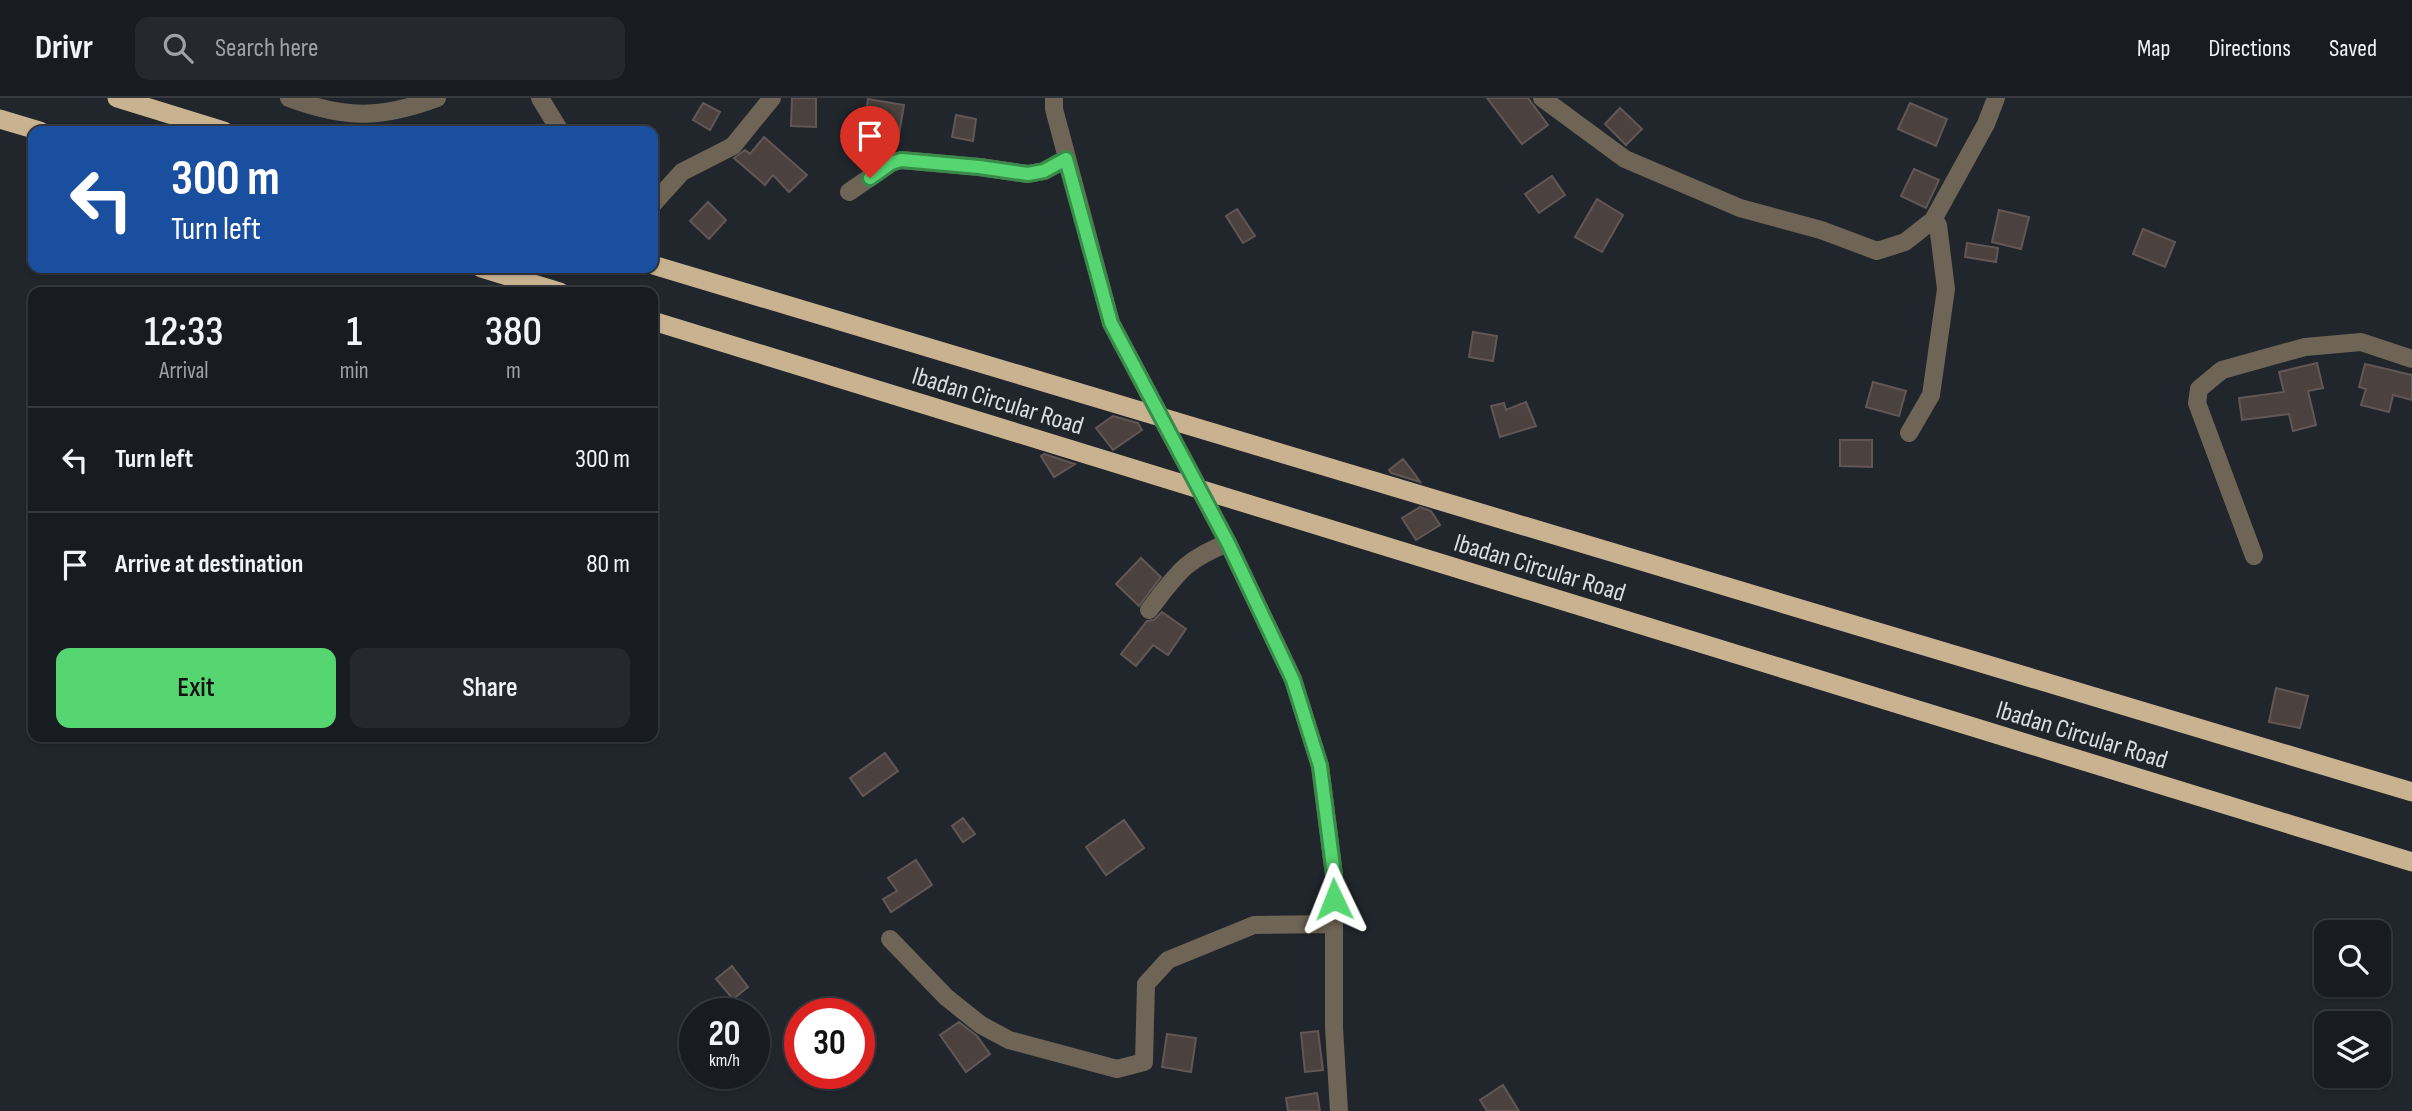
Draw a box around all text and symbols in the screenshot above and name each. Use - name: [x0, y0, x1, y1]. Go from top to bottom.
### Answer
- search box: [135, 17, 625, 80]
- text: Drivr: [35, 28, 93, 68]
- icon: search: [159, 29, 197, 67]
- text: Search here: [215, 33, 318, 64]
- text: Map: [2137, 34, 2170, 63]
- text: Directions: [2208, 34, 2291, 63]
- text: Saved: [2329, 34, 2377, 63]
- pin: [840, 106, 900, 178]
- icon: arrive: [851, 117, 889, 155]
- text: 300 m: [171, 150, 280, 209]
- icon: left: [56, 154, 147, 245]
- text: Turn left: [171, 210, 261, 249]
- text: 12:33: [144, 307, 224, 358]
- text: 1: [346, 307, 362, 358]
- text: 380: [485, 307, 542, 358]
- text: Arrival: [159, 357, 209, 385]
- text: min: [340, 357, 369, 385]
- text: m: [506, 357, 521, 385]
- street label: Ibadan Circular Road: [908, 361, 1087, 442]
- icon: left: [56, 441, 94, 479]
- text: Turn left: [115, 444, 193, 475]
- text: 300 m: [575, 444, 630, 475]
- street label: Ibadan Circular Road: [1450, 528, 1629, 609]
- icon: arrive: [56, 546, 94, 584]
- text: Arrive at destination: [115, 549, 303, 580]
- text: 80 m: [586, 549, 630, 580]
- button: Exit: [56, 648, 336, 728]
- button: Share: [350, 648, 630, 728]
- street label: Ibadan Circular Road: [1992, 695, 2171, 776]
- position arrow: [1297, 862, 1371, 936]
- map controls: [2314, 920, 2391, 1088]
- button: search: [2314, 920, 2391, 997]
- speed limit sign: 30: [784, 998, 875, 1089]
- button: layers: [2314, 1011, 2391, 1088]
- text: 20: [709, 1013, 741, 1056]
- text: km/h: [709, 1050, 740, 1071]

